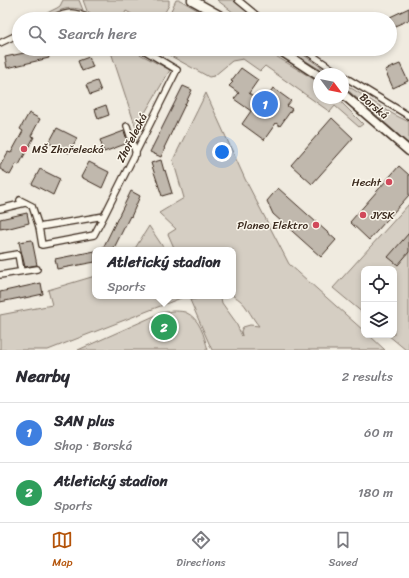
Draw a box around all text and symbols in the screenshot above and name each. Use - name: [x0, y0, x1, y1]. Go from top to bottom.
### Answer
- search box: [12, 12, 397, 56]
- text: Search here: [58, 21, 137, 47]
- icon: search: [26, 23, 48, 45]
- north arrow: [313, 68, 349, 104]
- street label: Borská: [355, 88, 393, 124]
- pin: 1: [252, 89, 278, 119]
- street label: Zhořelecká: [111, 110, 153, 166]
- place label: MŠ Zhořelecká: [32, 140, 104, 159]
- your location: [212, 142, 232, 162]
- marker: MŠ Zhořelecká: [19, 144, 29, 154]
- place label: Hecht: [352, 173, 382, 192]
- marker: Hecht: [384, 177, 394, 187]
- place label: JYSK: [370, 206, 395, 225]
- marker: JYSK: [358, 210, 368, 220]
- place label: Planeo Elektro: [237, 216, 308, 235]
- marker: Planeo Elektro: [311, 220, 321, 230]
- popup: [92, 247, 236, 299]
- text: Atletický stadion: [107, 249, 221, 275]
- map controls: [361, 266, 397, 338]
- button: locate: [361, 266, 397, 302]
- text: Sports: [107, 275, 145, 298]
- button: layers: [361, 302, 397, 338]
- pin: 2: [151, 312, 177, 342]
- text: Nearby: [16, 361, 70, 391]
- text: 2 results: [342, 365, 393, 388]
- text: SAN plus: [54, 408, 114, 434]
- text: 1: [26, 421, 32, 444]
- text: 60 m: [364, 421, 393, 444]
- text: Shop · Borská: [54, 434, 132, 457]
- text: Atletický stadion: [54, 468, 168, 494]
- text: 2: [25, 481, 33, 504]
- text: 180 m: [358, 481, 393, 504]
- text: Sports: [54, 494, 92, 517]
- tab: Map: [51, 529, 73, 572]
- tab: Directions: [176, 529, 226, 572]
- tab: Saved: [329, 529, 358, 572]

